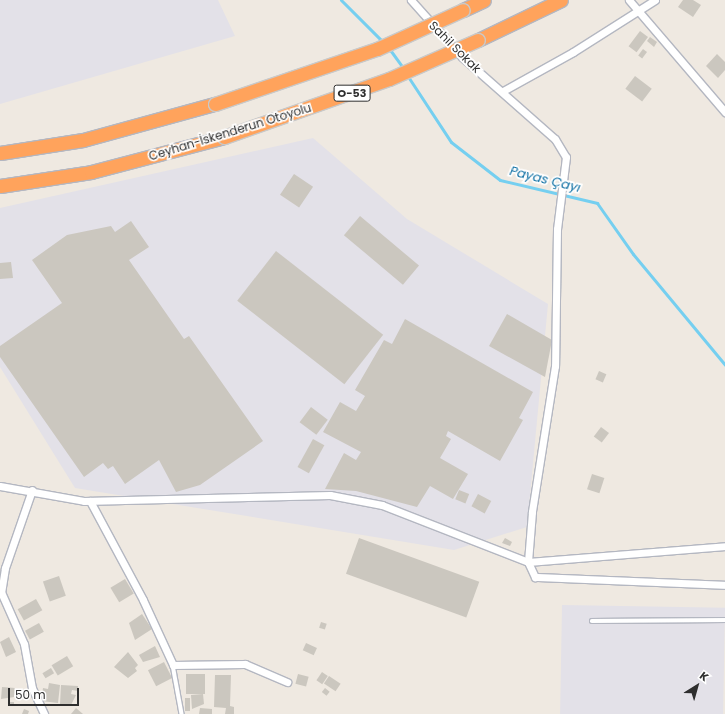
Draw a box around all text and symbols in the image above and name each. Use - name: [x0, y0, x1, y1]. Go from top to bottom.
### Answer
- street label: Sahil Sokak: [426, 18, 484, 76]
- road number: O-53: [333, 84, 371, 102]
- street label: Ceyhan-İskenderun Otoyolu: [147, 100, 313, 164]
- water label: Payas Çayı: [508, 164, 582, 196]
- north arrow: [677, 666, 717, 706]
- text: K: [696, 668, 712, 685]
- scale bar: [10, 680, 81, 706]
- text: 50 m: [15, 686, 46, 703]

